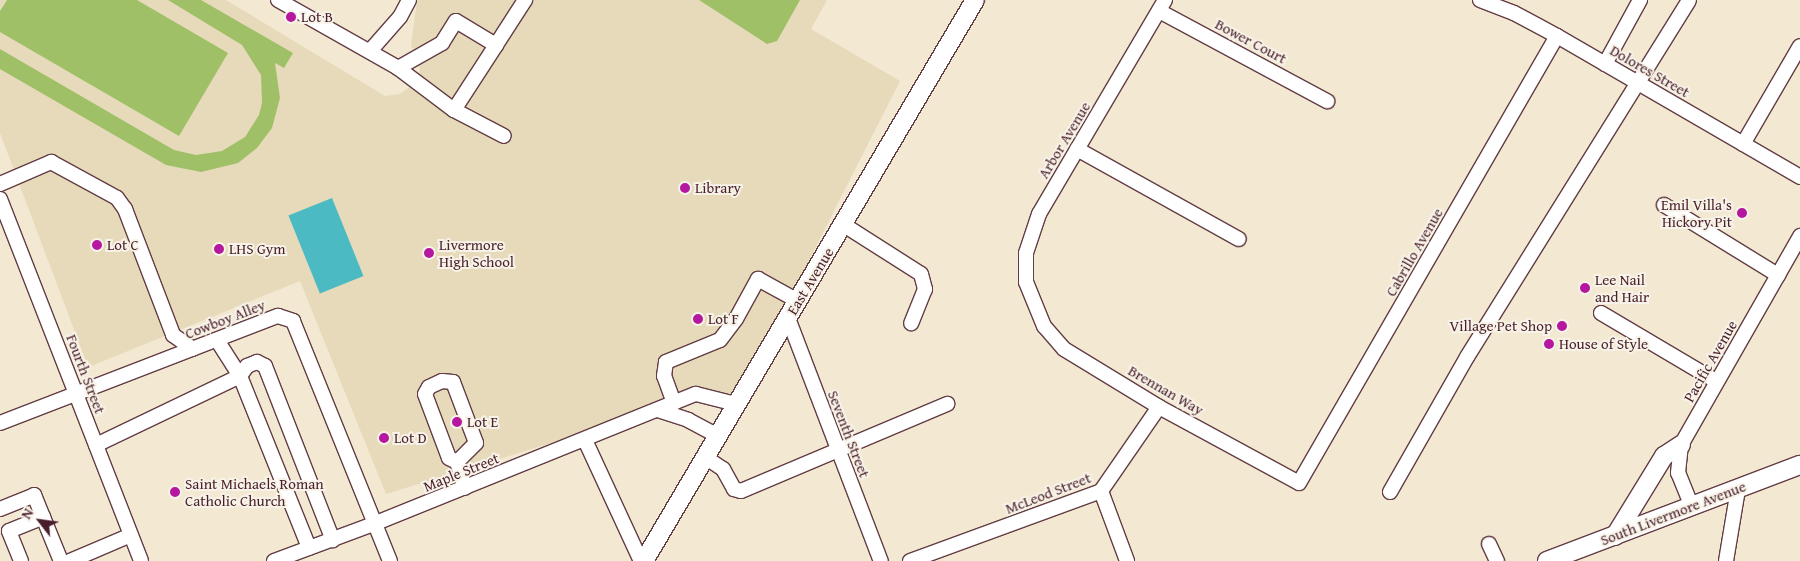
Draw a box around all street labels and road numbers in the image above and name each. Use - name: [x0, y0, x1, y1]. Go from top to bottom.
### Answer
- street label: Bower Court: [1212, 15, 1290, 67]
- street label: Dolores Street: [1607, 41, 1693, 101]
- street label: Arbor Avenue: [1034, 98, 1094, 182]
- street label: Cabrillo Avenue: [1381, 205, 1447, 299]
- street label: East Avenue: [783, 244, 837, 318]
- street label: Cowboy Alley: [182, 295, 268, 343]
- street label: Pacific Avenue: [1679, 317, 1741, 405]
- street label: Fourth Street: [63, 332, 109, 416]
- street label: Brennan Way: [1125, 361, 1207, 419]
- street label: Seventh Street: [824, 388, 874, 480]
- street label: Maple Street: [421, 449, 501, 495]
- street label: McLeod Street: [1003, 468, 1093, 518]
- street label: South Livermore Avenue: [1598, 477, 1748, 549]

